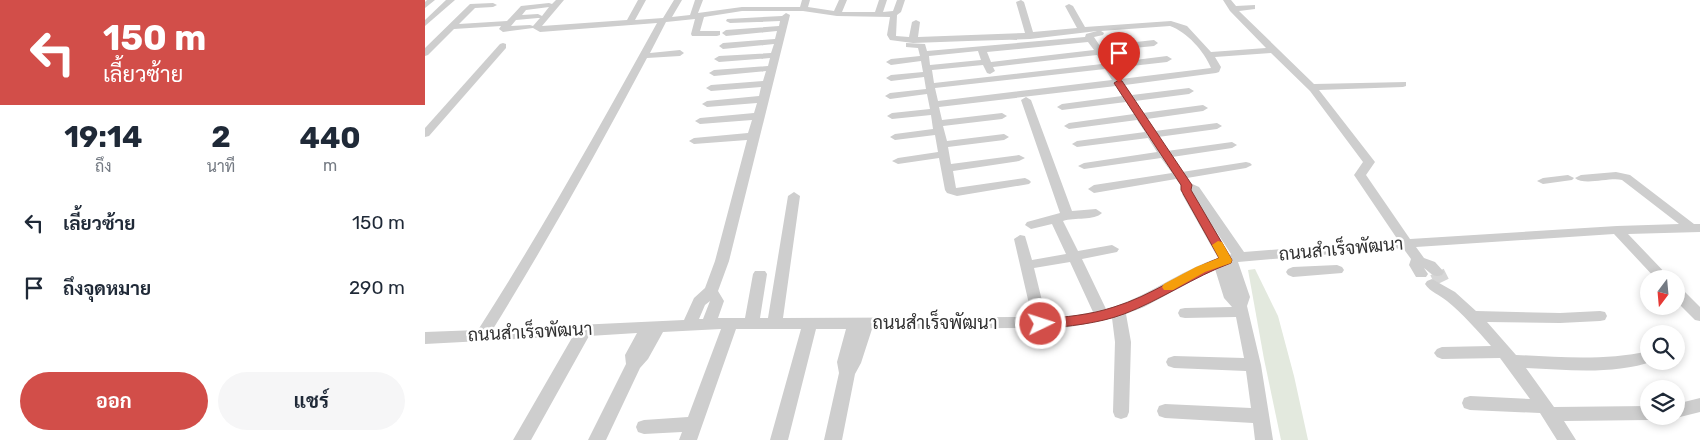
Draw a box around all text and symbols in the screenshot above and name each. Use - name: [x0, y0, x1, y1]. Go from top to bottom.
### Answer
- text: 150 m: [103, 17, 206, 59]
- icon: left: [20, 20, 85, 85]
- pin: [1098, 32, 1140, 83]
- icon: arrive: [1105, 39, 1133, 67]
- text: เลี้ยวซ้าย: [103, 61, 183, 88]
- text: 19:14: [64, 119, 143, 155]
- text: 2: [211, 119, 231, 155]
- text: 440: [299, 120, 361, 156]
- text: m: [323, 156, 337, 175]
- text: ถึง: [95, 157, 112, 176]
- text: นาที: [207, 157, 235, 176]
- icon: left: [20, 209, 48, 237]
- text: 150 m: [352, 211, 405, 234]
- text: เลี้ยวซ้าย: [63, 212, 135, 235]
- street label: ถนนสำเร็จพัฒนา: [1278, 230, 1404, 265]
- north arrow: [1640, 270, 1685, 315]
- map controls: [1640, 270, 1685, 425]
- icon: arrive: [20, 274, 48, 302]
- text: 290 m: [349, 276, 405, 299]
- text: ถึงจุดหมาย: [63, 277, 151, 300]
- position arrow: [1014, 297, 1066, 349]
- street label: ถนนสำเร็จพัฒนา: [873, 309, 997, 334]
- street label: ถนนสำเร็จพัฒนา: [467, 315, 593, 346]
- button: search: [1640, 325, 1685, 370]
- button: ออก: [20, 372, 208, 430]
- button: แชร์: [218, 372, 405, 430]
- button: layers: [1640, 380, 1685, 425]

